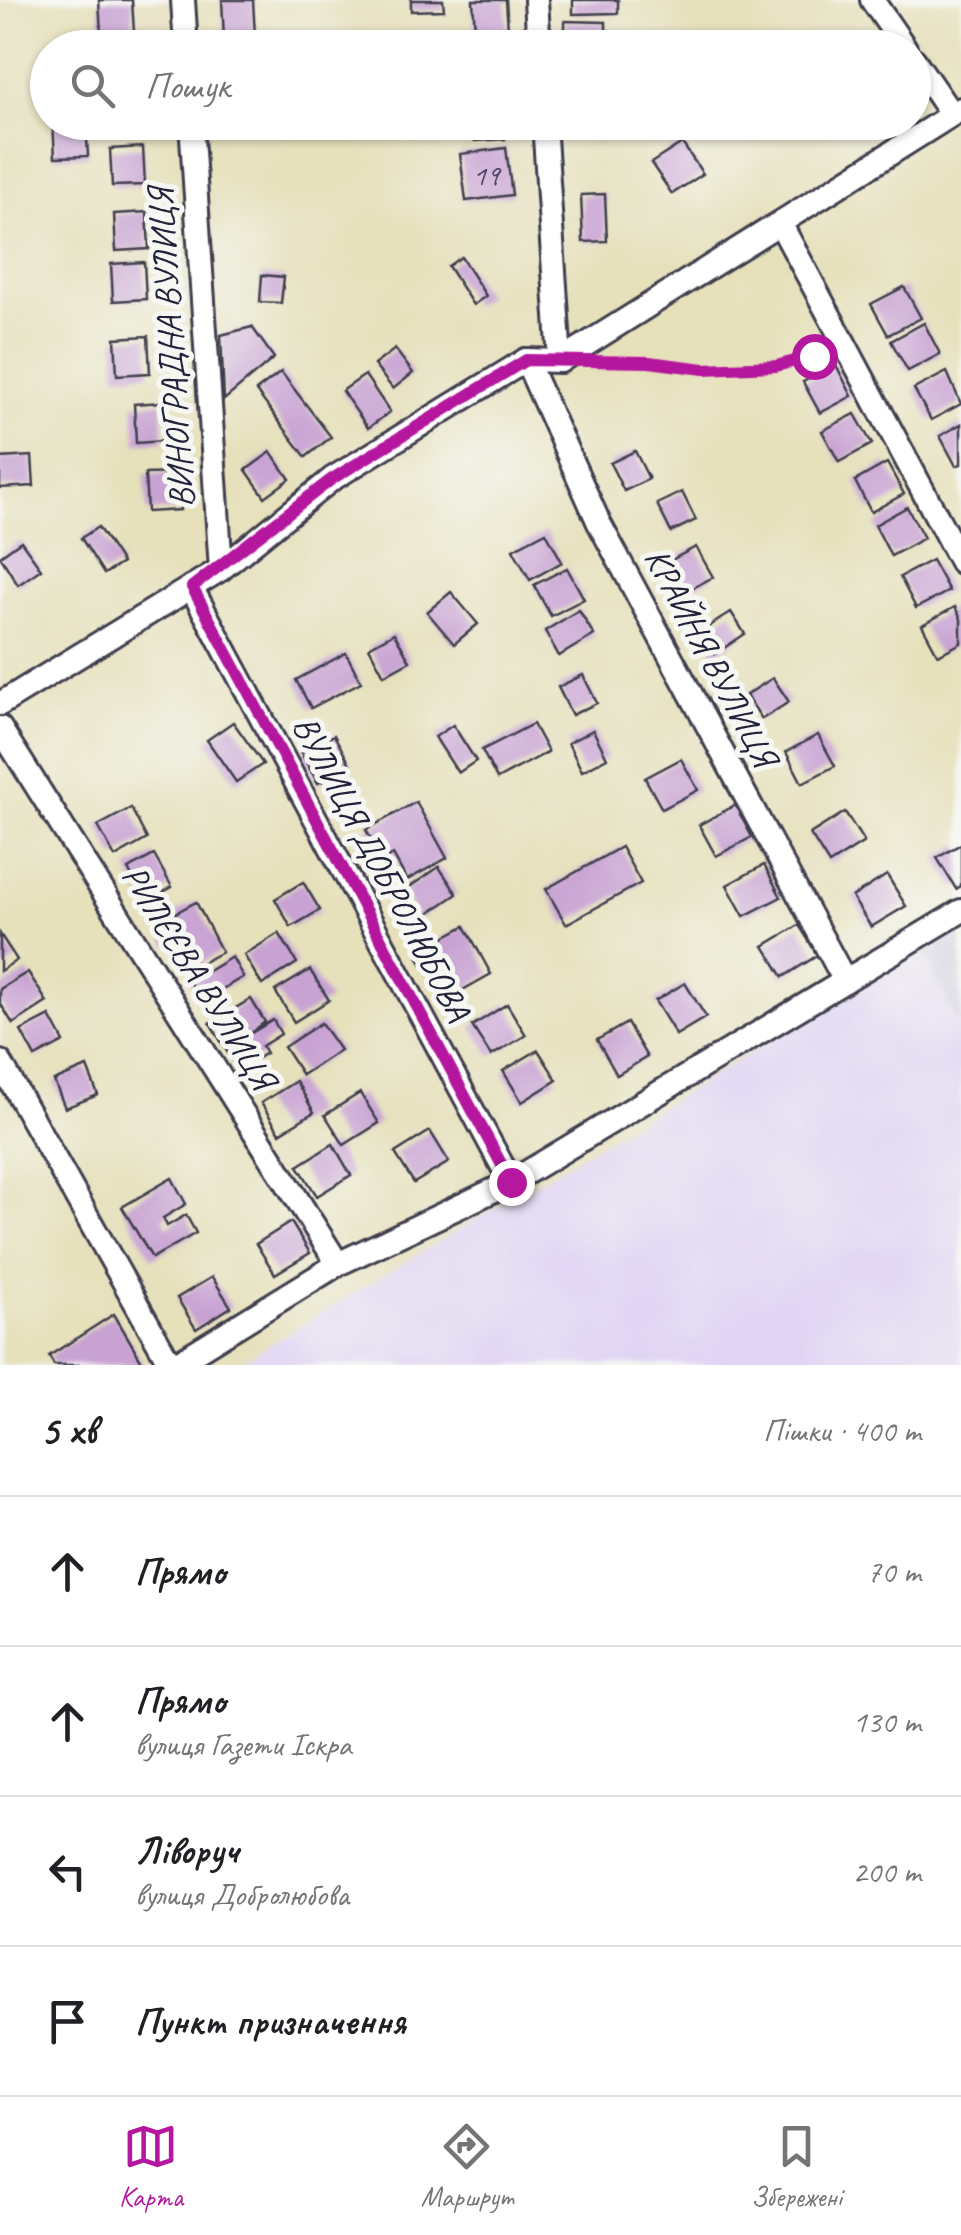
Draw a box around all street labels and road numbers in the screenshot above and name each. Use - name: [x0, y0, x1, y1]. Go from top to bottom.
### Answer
- street label: ВИНОГРАДНА ВУЛИЦЯ: [137, 182, 205, 509]
- street label: КРАЙНЯ ВУЛИЦЯ: [635, 540, 790, 778]
- street label: ВУЛИЦЯ ДОБРОЛЮБОВА: [283, 708, 482, 1029]
- street label: РИЛЄЄВА ВУЛИЦЯ: [112, 857, 288, 1102]

